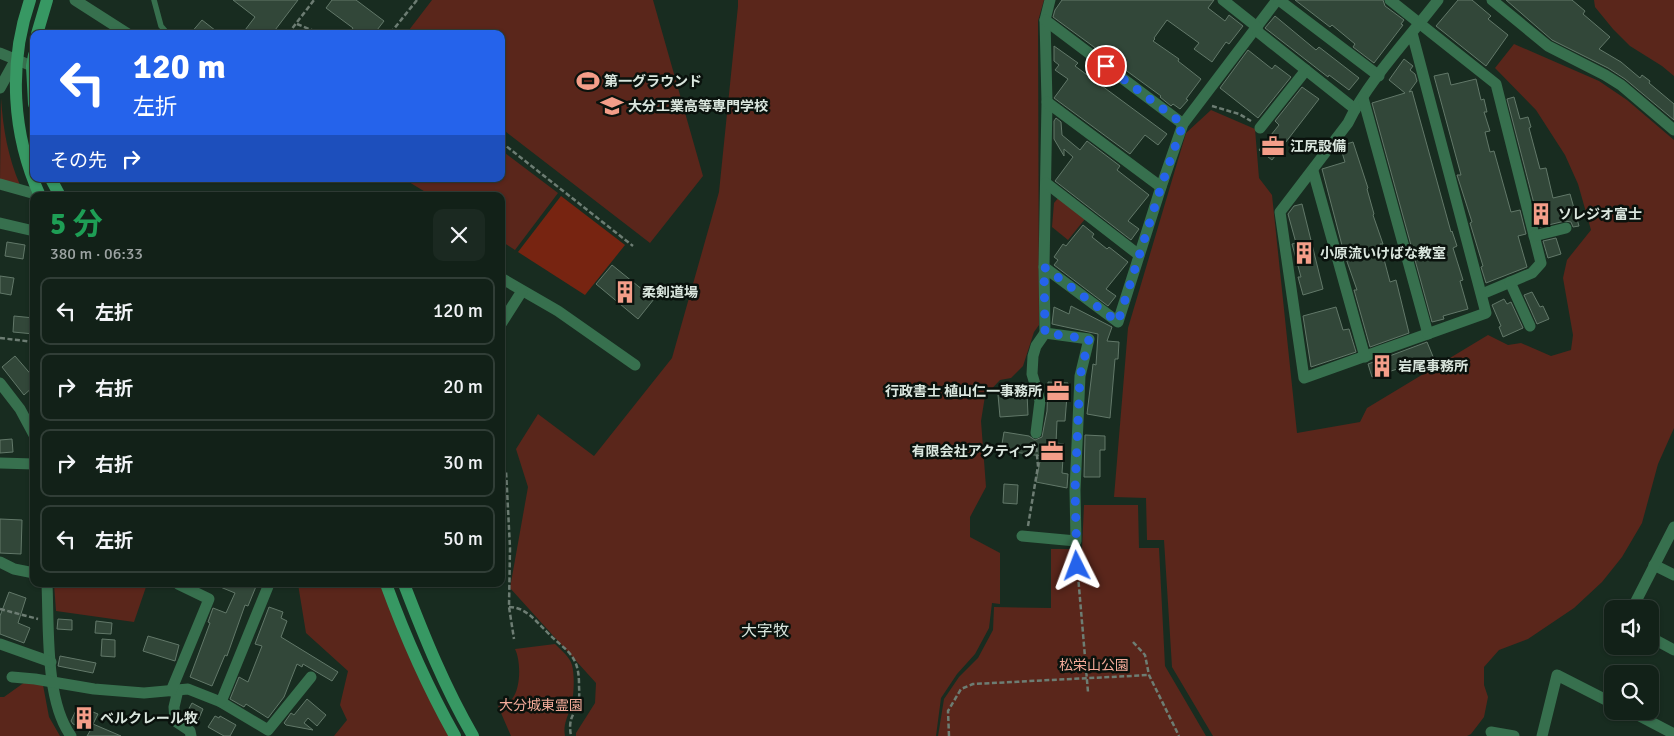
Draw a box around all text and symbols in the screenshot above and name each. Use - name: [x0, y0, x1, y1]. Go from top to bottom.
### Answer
- text: 120 m: [133, 45, 226, 88]
- pin: [1085, 45, 1127, 87]
- icon: left: [50, 50, 115, 115]
- icon: arrive: [1092, 52, 1120, 80]
- sports icon: 第一グラウンド: [575, 68, 601, 94]
- place label: 第一グラウンド: [604, 73, 702, 90]
- text: 左折: [133, 93, 177, 120]
- school or university icon: 大分工業高等専門学校: [599, 93, 625, 119]
- place label: 大分工業高等専門学校: [628, 98, 768, 115]
- office icon: 江尻設備: [1260, 133, 1286, 159]
- place label: 江尻設備: [1290, 138, 1346, 155]
- icon: right: [117, 145, 145, 173]
- text: その先: [50, 149, 107, 173]
- building icon: ソレジオ富士: [1528, 201, 1554, 227]
- text: 5 分: [50, 206, 103, 243]
- place label: ソレジオ富士: [1558, 206, 1642, 223]
- button: close: [433, 209, 485, 261]
- building icon: 小原流いけばな教室: [1291, 240, 1317, 266]
- text: 380 m · 06:33: [50, 244, 143, 264]
- place label: 小原流いけばな教室: [1320, 245, 1446, 262]
- building icon: 柔剣道場: [612, 279, 638, 305]
- place label: 柔剣道場: [642, 284, 698, 301]
- icon: left: [52, 297, 80, 325]
- text: 120 m: [433, 299, 483, 323]
- text: 左折: [95, 301, 133, 325]
- building icon: 岩尾事務所: [1369, 353, 1395, 379]
- place label: 岩尾事務所: [1398, 358, 1468, 375]
- icon: right: [52, 373, 80, 401]
- text: 20 m: [443, 375, 483, 399]
- text: 右折: [95, 377, 133, 401]
- office icon: 行政書士 植山仁一事務所: [1045, 378, 1071, 404]
- place label: 行政書士 植山仁一事務所: [885, 383, 1042, 400]
- office icon: 有限会社アクティブ: [1039, 438, 1065, 464]
- place label: 有限会社アクティブ: [912, 443, 1036, 460]
- icon: right: [52, 449, 80, 477]
- text: 30 m: [443, 451, 483, 475]
- text: 右折: [95, 453, 133, 477]
- icon: left: [52, 525, 80, 553]
- text: 50 m: [443, 527, 483, 551]
- text: 左折: [95, 529, 133, 553]
- position arrow: [1050, 539, 1102, 591]
- map controls: [1604, 600, 1659, 720]
- button: sound: [1604, 600, 1659, 655]
- district label: 大字牧: [741, 621, 789, 641]
- park label: 松栄山公園: [1059, 657, 1129, 674]
- button: search: [1604, 665, 1659, 720]
- park label: 大分城東霊園: [499, 697, 583, 714]
- building icon: ベルクレール牧: [71, 705, 97, 731]
- place label: ベルクレール牧: [100, 710, 198, 727]

